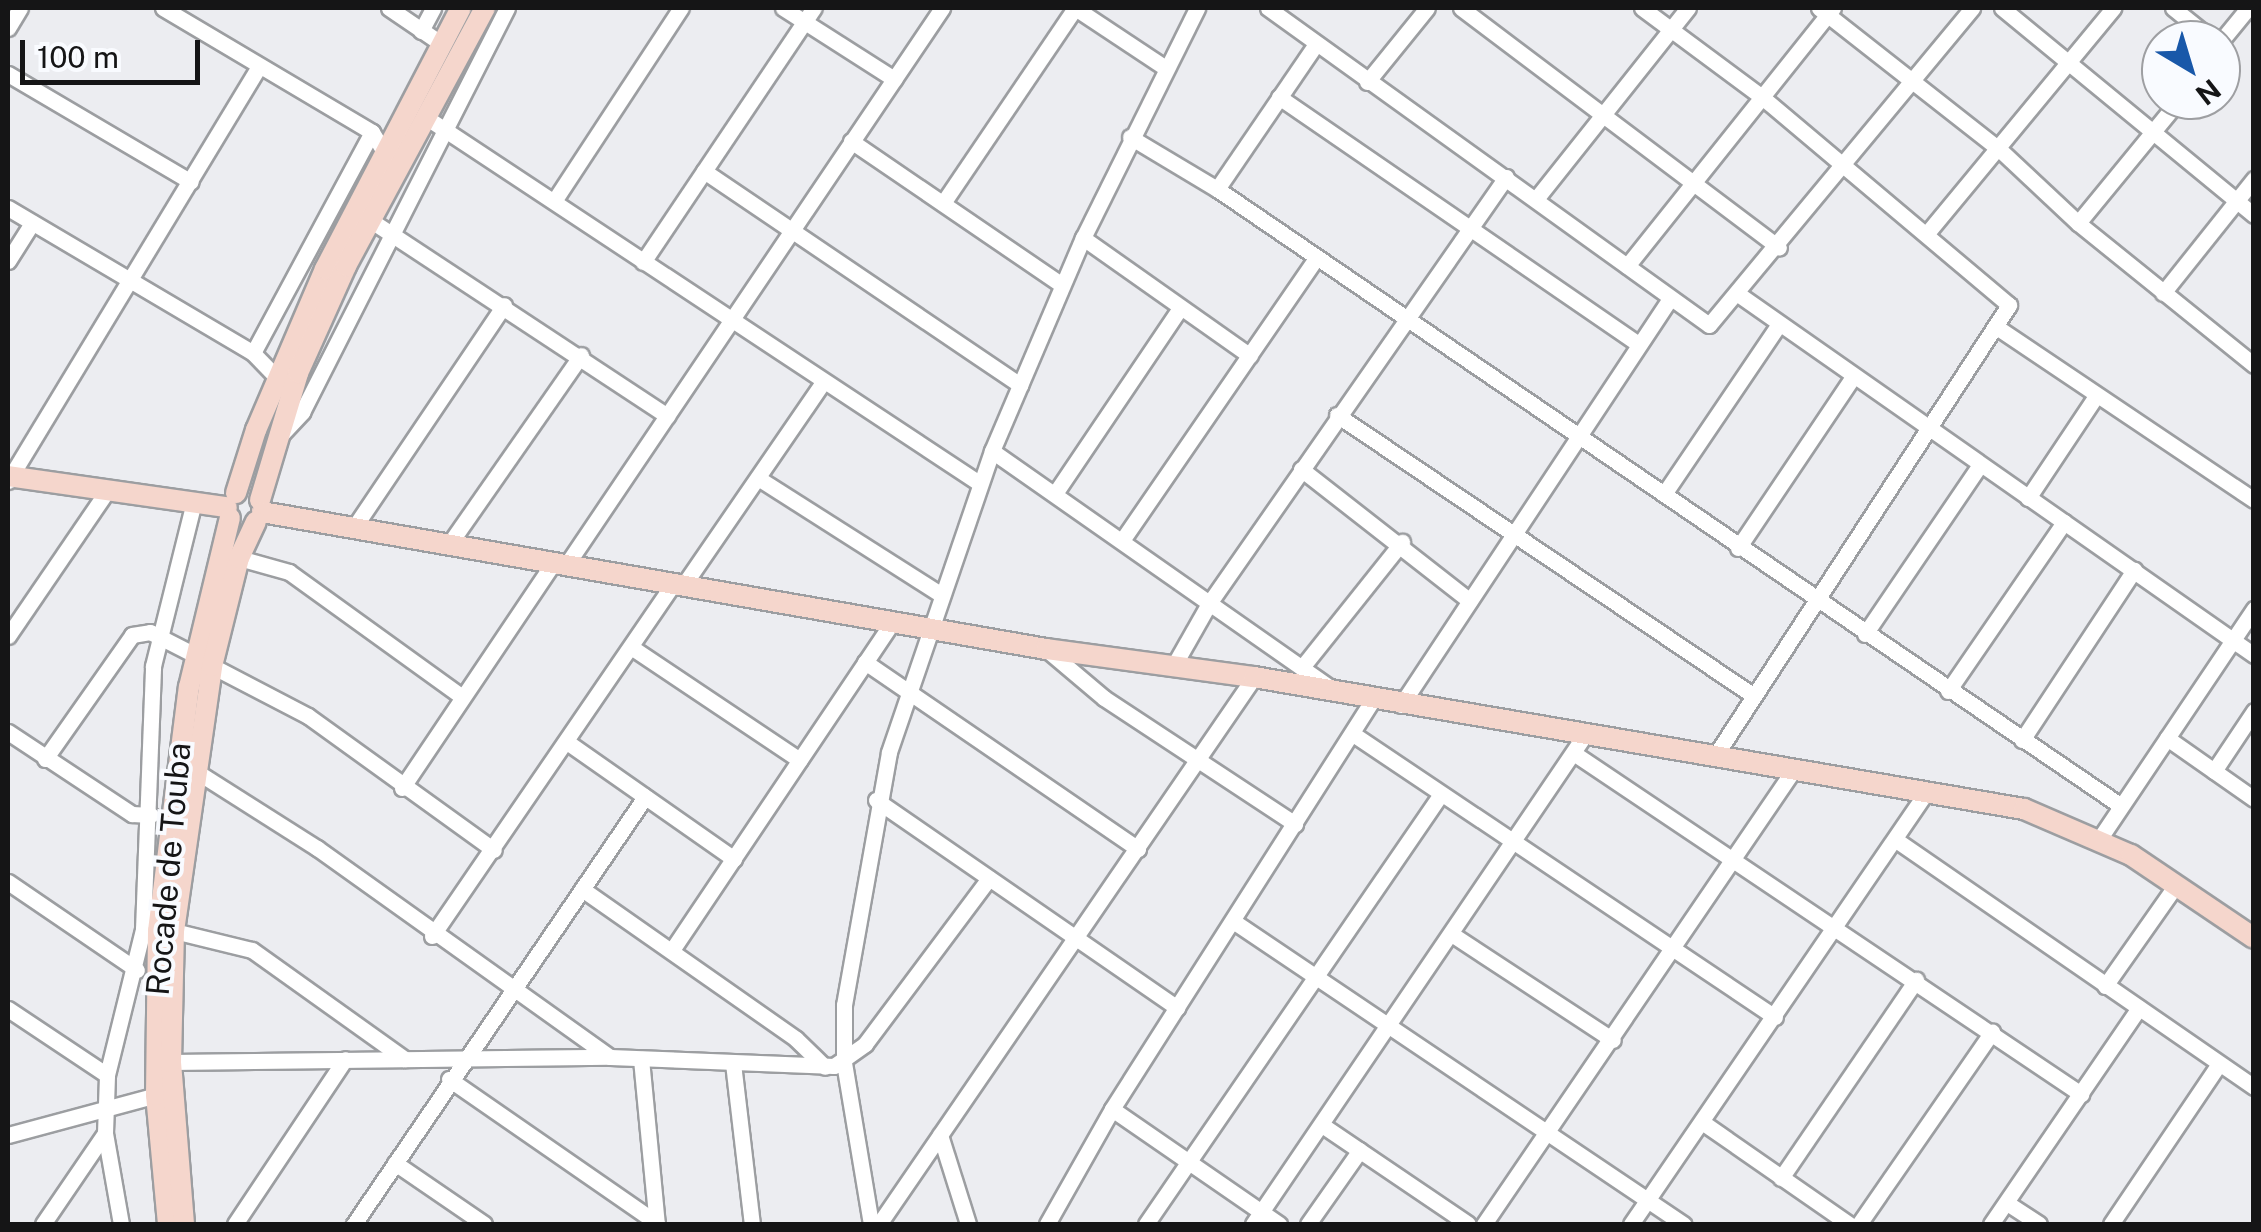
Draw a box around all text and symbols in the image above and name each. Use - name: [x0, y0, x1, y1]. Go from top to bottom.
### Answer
- scale bar: [25, 20, 205, 82]
- north arrow: [2141, 20, 2241, 120]
- text: 100 m: [37, 39, 119, 75]
- text: N: [2190, 73, 2227, 112]
- street label: Rocade de Touba: [139, 741, 199, 997]

